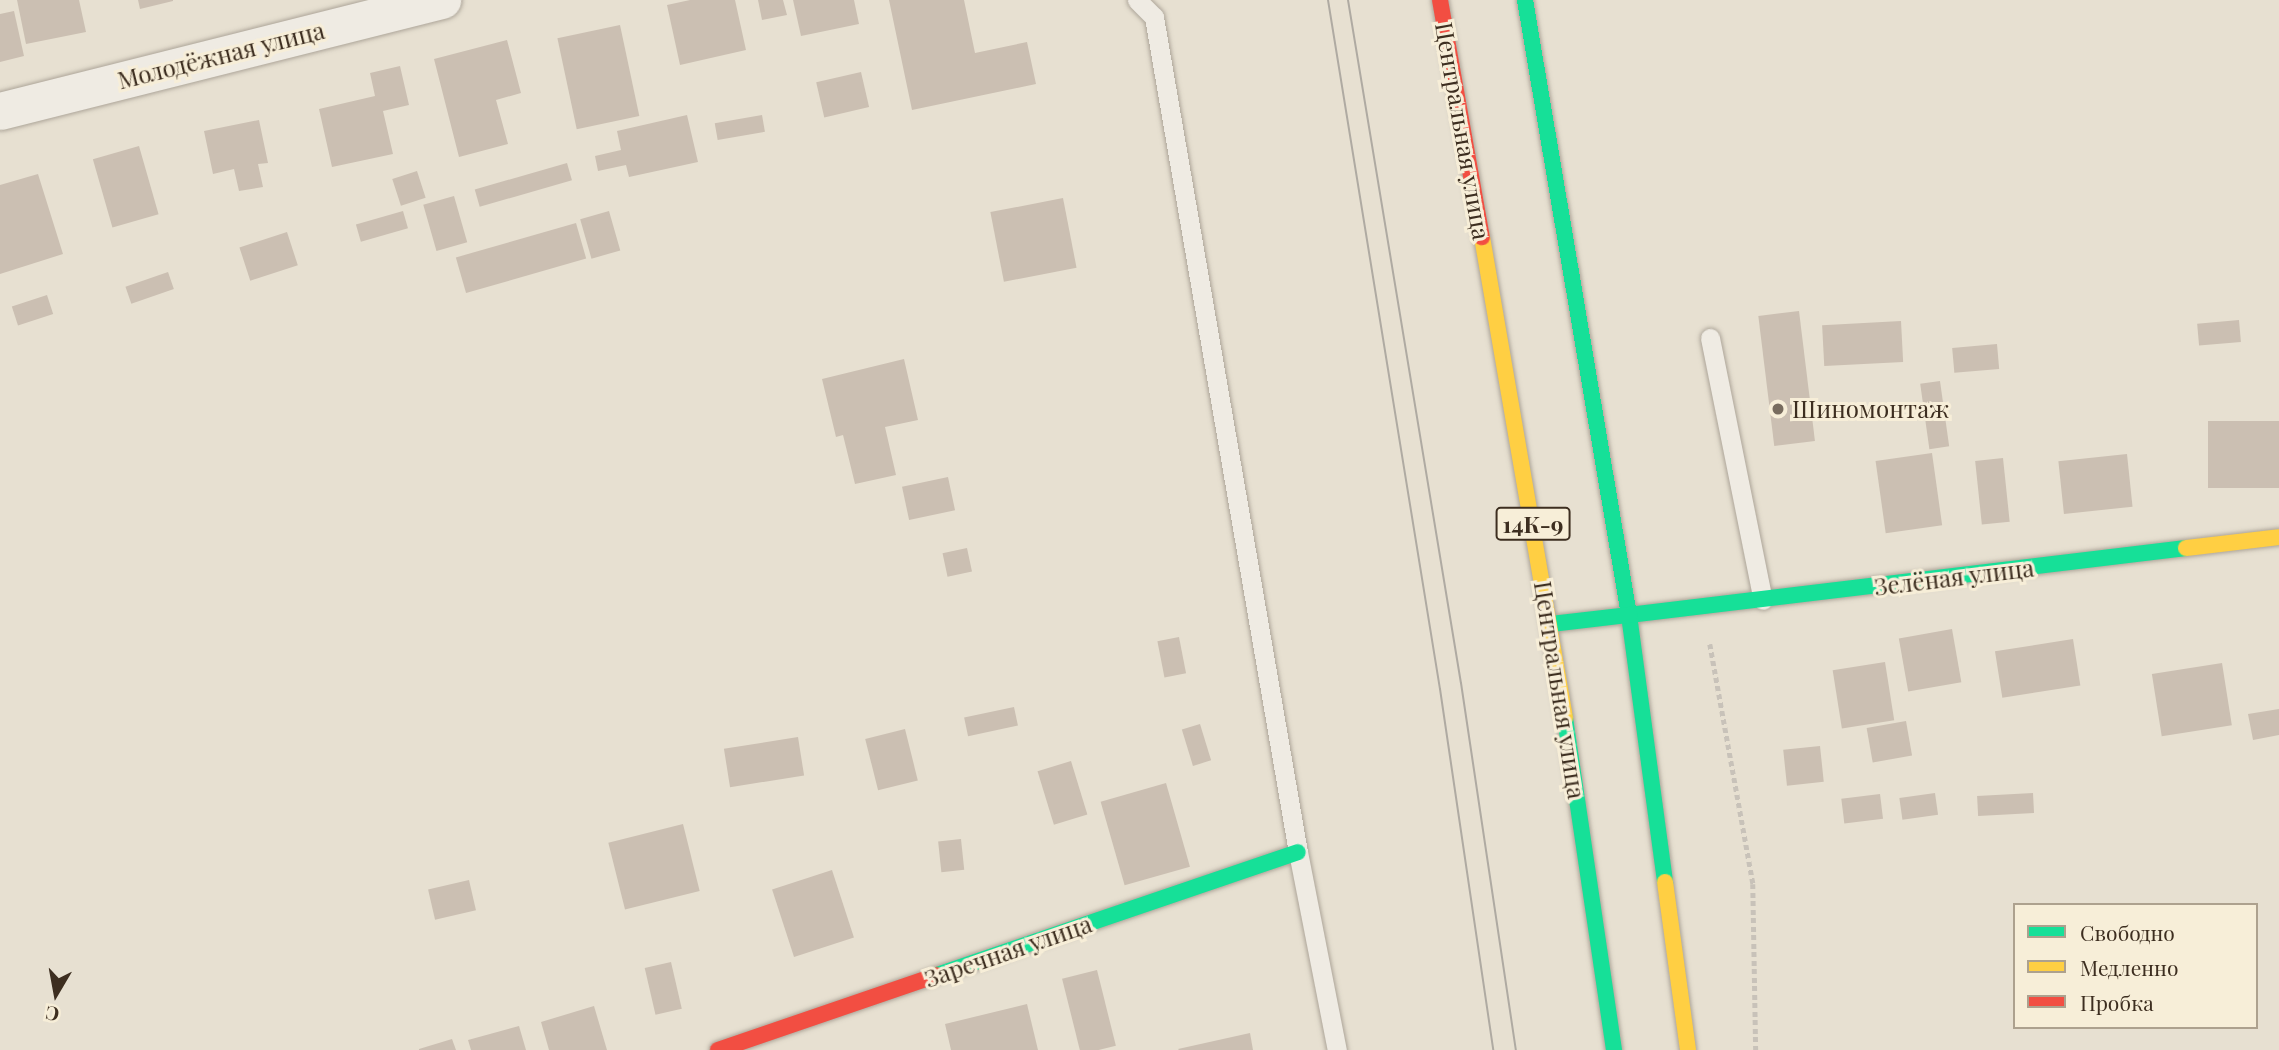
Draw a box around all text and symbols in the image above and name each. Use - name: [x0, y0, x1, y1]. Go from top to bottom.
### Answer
- street label: Молодёжная улица: [115, 15, 327, 95]
- street label: Центральная улица: [1430, 20, 1496, 242]
- place label: Шиномонтаж: [1792, 395, 1949, 423]
- marker: Шиномонтаж: [1770, 401, 1786, 417]
- road number: 14К-9: [1494, 504, 1572, 544]
- street label: Зелёная улица: [1873, 553, 2035, 601]
- street label: Центральная улица: [1529, 579, 1591, 801]
- legend: [2013, 903, 2258, 1029]
- street label: Заречная улица: [921, 909, 1095, 993]
- text: Свободно: [2080, 918, 2175, 946]
- text: Медленно: [2080, 953, 2178, 981]
- north arrow: [21, 959, 91, 1029]
- text: Пробка: [2080, 988, 2154, 1016]
- text: С: [43, 1001, 61, 1029]

